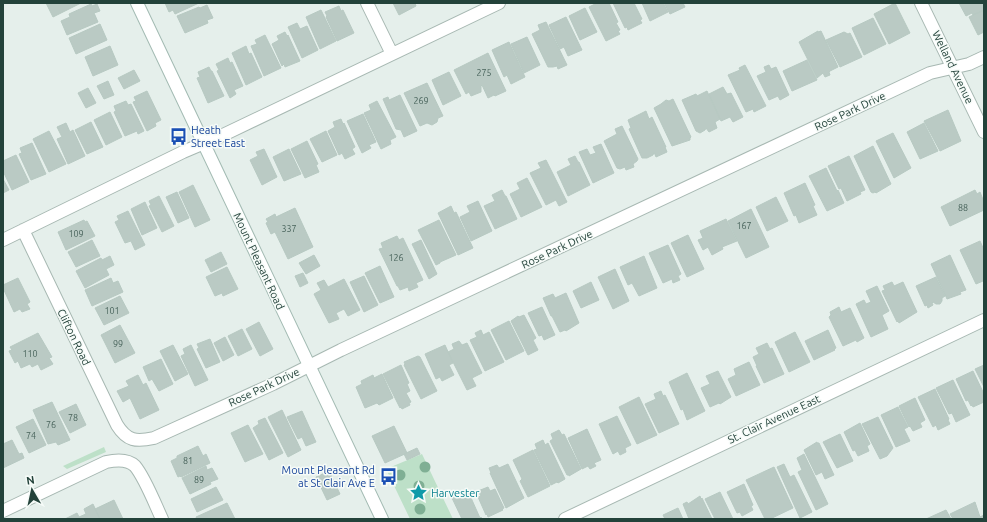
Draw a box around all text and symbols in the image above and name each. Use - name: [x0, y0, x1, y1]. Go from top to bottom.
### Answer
- street label: Welland Avenue: [930, 28, 976, 106]
- house number: 275: [476, 68, 492, 78]
- street label: Rose Park Drive: [813, 89, 887, 133]
- house number: 269: [413, 96, 429, 106]
- place label: Heath Street East: [191, 124, 246, 149]
- bus stop icon: Heath Street East: [168, 126, 188, 146]
- house number: 88: [958, 203, 968, 213]
- street label: Mount Pleasant Road: [231, 211, 287, 311]
- house number: 167: [736, 221, 752, 231]
- house number: 337: [281, 224, 297, 234]
- street label: Rose Park Drive: [520, 227, 594, 271]
- house number: 109: [68, 229, 84, 239]
- house number: 126: [388, 253, 404, 263]
- house number: 101: [104, 306, 120, 316]
- street label: Clifton Road: [55, 307, 93, 367]
- house number: 99: [113, 339, 123, 349]
- house number: 110: [22, 349, 38, 359]
- street label: Rose Park Drive: [227, 365, 301, 409]
- street label: St. Clair Avenue East: [726, 392, 823, 446]
- house number: 78: [68, 413, 78, 423]
- house number: 76: [46, 420, 56, 430]
- house number: 74: [26, 431, 36, 441]
- house number: 81: [183, 456, 193, 466]
- place label: Mount Pleasant Rd at St Clair Ave E: [282, 464, 375, 489]
- bus stop icon: Mount Pleasant Rd at St Clair Ave E: [378, 466, 398, 486]
- north arrow: [12, 470, 52, 510]
- text: N: [25, 474, 35, 487]
- house number: 89: [194, 475, 204, 485]
- place icon: Harvester: [408, 483, 428, 503]
- place label: Harvester: [431, 487, 480, 499]

